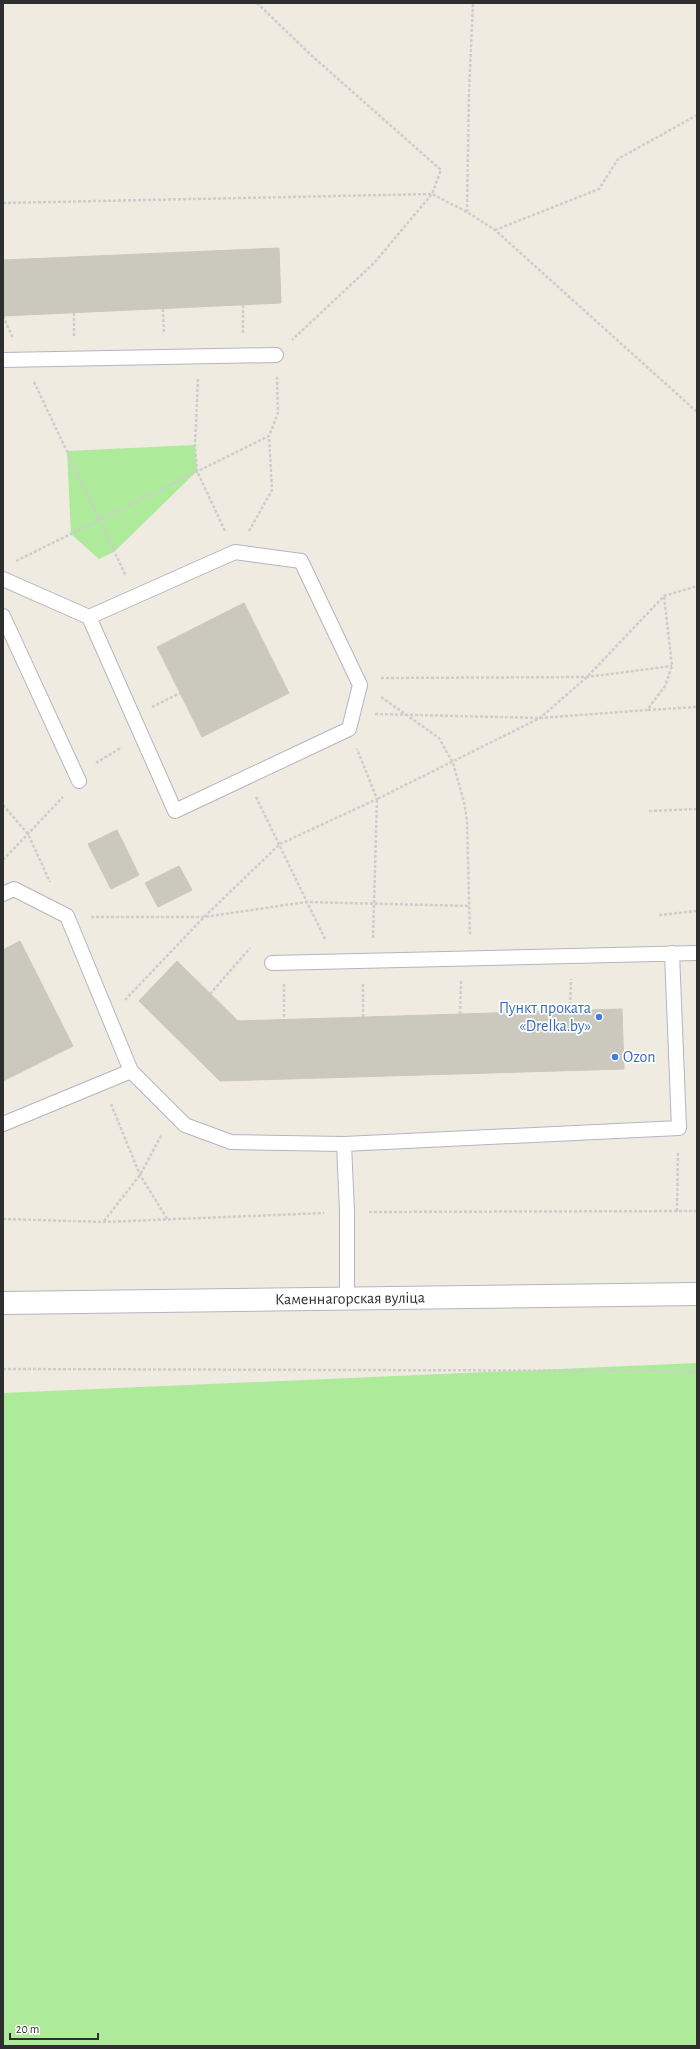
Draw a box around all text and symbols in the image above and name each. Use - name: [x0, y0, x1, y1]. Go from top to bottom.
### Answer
- place label: Пункт проката «Drelka.by»: [499, 1000, 591, 1035]
- marker: Пункт проката «Drelka.by»: [594, 1012, 604, 1022]
- place label: Ozon: [623, 1049, 655, 1065]
- marker: Ozon: [610, 1052, 620, 1062]
- street label: Каменнагорская вуліца: [275, 1290, 425, 1307]
- scale bar: [10, 2015, 98, 2041]
- text: 20 m: [16, 2023, 39, 2035]

